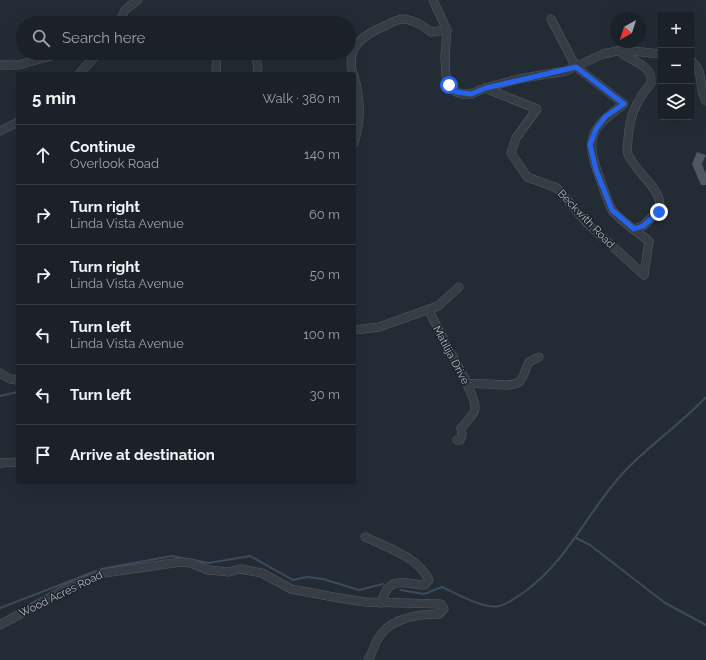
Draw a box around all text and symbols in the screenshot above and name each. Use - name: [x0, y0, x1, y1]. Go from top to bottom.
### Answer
- north arrow: [610, 12, 646, 48]
- map controls: [658, 12, 694, 120]
- button: +: [658, 12, 694, 48]
- search box: [16, 16, 356, 60]
- icon: search: [30, 27, 52, 49]
- text: Search here: [62, 29, 145, 47]
- button: −: [658, 48, 694, 84]
- route start: [440, 76, 458, 94]
- button: layers: [658, 84, 694, 120]
- text: 5 min: [32, 88, 76, 108]
- text: Walk · 380 m: [263, 91, 340, 106]
- text: Continue: [70, 138, 135, 156]
- icon: ahead: [32, 144, 54, 166]
- text: 140 m: [304, 147, 340, 162]
- text: Overlook Road: [70, 156, 159, 171]
- street label: Beckwith Road: [555, 187, 617, 251]
- text: Turn right: [70, 198, 140, 216]
- route end: [650, 203, 668, 221]
- icon: right: [32, 204, 54, 226]
- text: 60 m: [309, 207, 340, 222]
- text: Linda Vista Avenue: [70, 216, 184, 231]
- text: Turn right: [70, 258, 140, 276]
- icon: right: [32, 264, 54, 286]
- text: 50 m: [310, 267, 340, 282]
- text: Linda Vista Avenue: [70, 276, 184, 291]
- text: Turn left: [70, 318, 131, 336]
- street label: Matilija Drive: [430, 323, 472, 387]
- icon: left: [32, 324, 54, 346]
- text: 100 m: [303, 327, 340, 342]
- text: Linda Vista Avenue: [70, 336, 184, 351]
- icon: left: [32, 384, 54, 406]
- text: Turn left: [70, 386, 131, 404]
- text: 30 m: [310, 387, 340, 402]
- icon: arrive: [32, 444, 54, 466]
- text: Arrive at destination: [70, 446, 215, 464]
- street label: Wood Acres Road: [17, 568, 105, 620]

